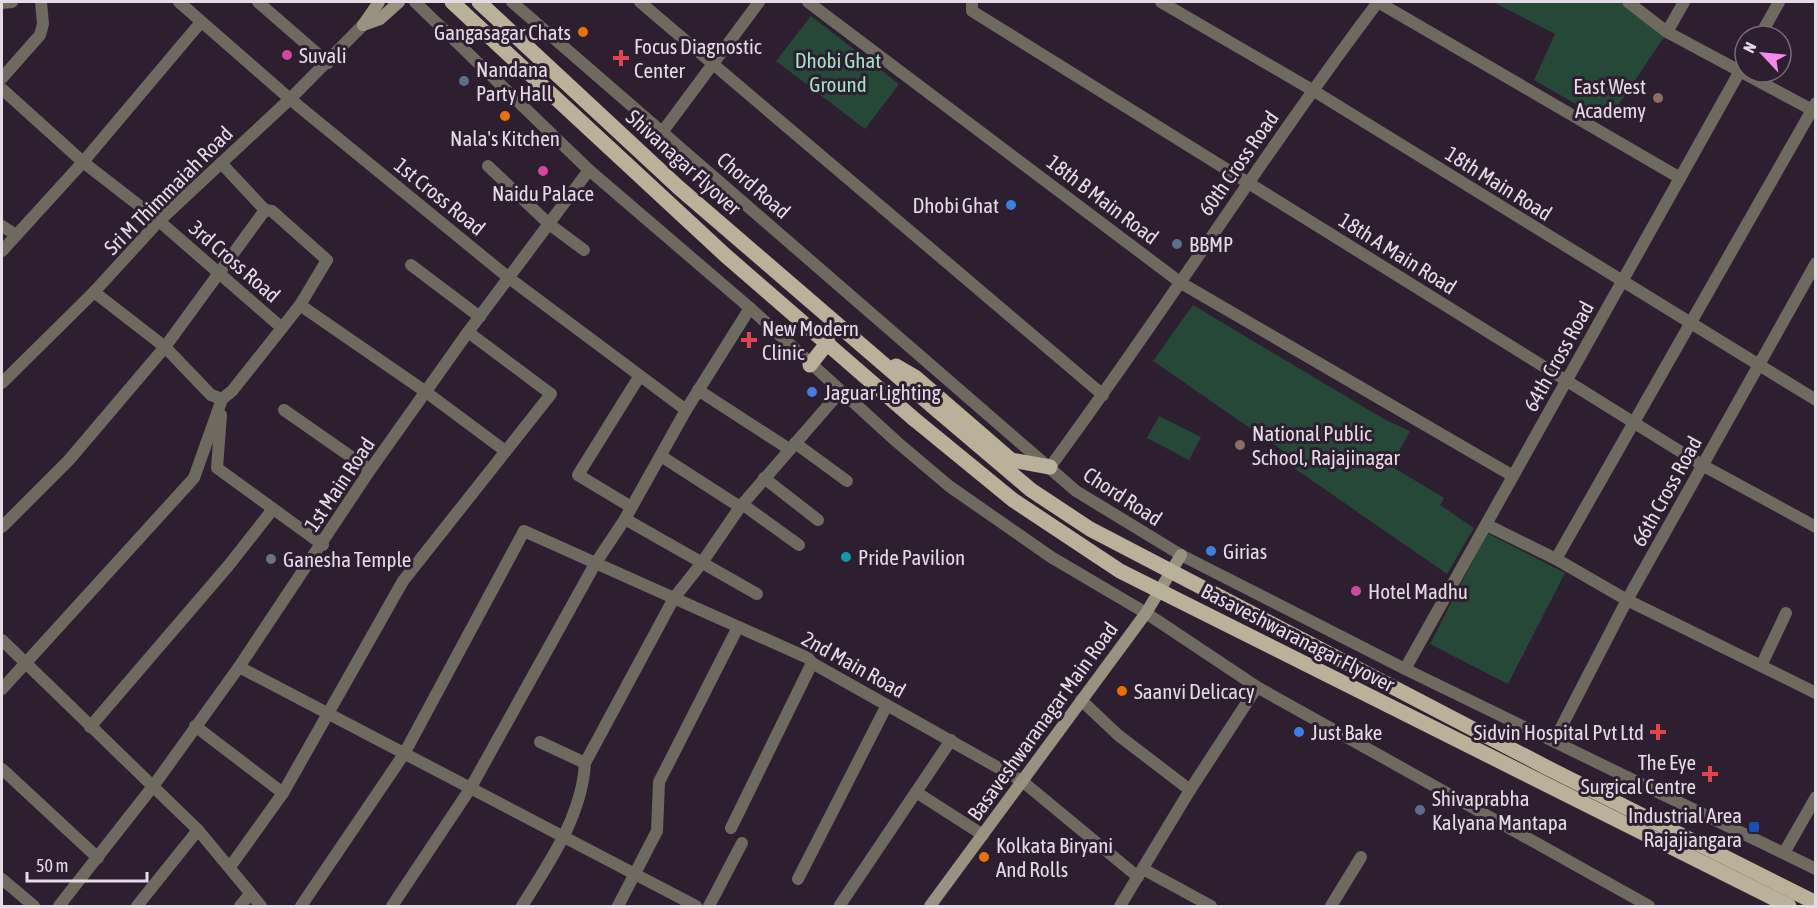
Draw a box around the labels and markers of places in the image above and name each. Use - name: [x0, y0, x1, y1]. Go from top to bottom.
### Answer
- place label: Gangasagar Chats: [434, 20, 571, 44]
- marker: Gangasagar Chats: [576, 25, 590, 39]
- place label: Focus Diagnostic Center: [634, 34, 762, 82]
- place label: Suvali: [299, 43, 347, 67]
- marker: Suvali: [280, 48, 294, 62]
- marker: Focus Diagnostic Center: [612, 49, 630, 67]
- place label: Nandana Party Hall: [476, 57, 553, 105]
- marker: Nandana Party Hall: [457, 74, 471, 88]
- place label: East West Academy: [1573, 74, 1646, 122]
- marker: East West Academy: [1651, 91, 1665, 105]
- marker: Nala's Kitchen: [498, 109, 512, 123]
- place label: Nala's Kitchen: [450, 126, 560, 150]
- marker: Naidu Palace: [536, 164, 550, 178]
- place label: Naidu Palace: [492, 181, 594, 205]
- place label: Dhobi Ghat: [912, 193, 999, 217]
- marker: Dhobi Ghat: [1004, 198, 1018, 212]
- place label: BBMP: [1189, 232, 1233, 256]
- marker: BBMP: [1170, 237, 1184, 251]
- place label: New Modern Clinic: [762, 316, 859, 364]
- marker: New Modern Clinic: [740, 331, 758, 349]
- place label: Jaguar Lighting: [824, 380, 941, 404]
- marker: Jaguar Lighting: [805, 385, 819, 399]
- place label: National Public School, Rajajinagar: [1252, 421, 1401, 469]
- marker: National Public School, Rajajinagar: [1233, 438, 1247, 452]
- place label: Girias: [1223, 539, 1267, 563]
- marker: Girias: [1204, 544, 1218, 558]
- place label: Pride Pavilion: [858, 545, 965, 569]
- place label: Ganesha Temple: [283, 547, 411, 571]
- marker: Pride Pavilion: [839, 550, 853, 564]
- marker: Ganesha Temple: [264, 552, 278, 566]
- place label: Hotel Madhu: [1368, 579, 1468, 603]
- marker: Hotel Madhu: [1349, 584, 1363, 598]
- place label: Saanvi Delicacy: [1134, 679, 1255, 703]
- marker: Saanvi Delicacy: [1115, 684, 1129, 698]
- place label: Just Bake: [1311, 720, 1382, 744]
- place label: Sidvin Hospital Pvt Ltd: [1474, 720, 1644, 744]
- marker: Sidvin Hospital Pvt Ltd: [1649, 723, 1667, 741]
- marker: Just Bake: [1292, 725, 1306, 739]
- place label: The Eye Surgical Centre: [1581, 750, 1696, 798]
- marker: The Eye Surgical Centre: [1701, 765, 1719, 783]
- place label: Shivaprabha Kalyana Mantapa: [1432, 786, 1568, 834]
- marker: Shivaprabha Kalyana Mantapa: [1413, 803, 1427, 817]
- place label: Industrial Area Rajajiangara: [1628, 803, 1742, 851]
- marker: Industrial Area Rajajiangara: [1747, 820, 1761, 834]
- place label: Kolkata Biryani And Rolls: [996, 833, 1113, 881]
- marker: Kolkata Biryani And Rolls: [977, 850, 991, 864]

